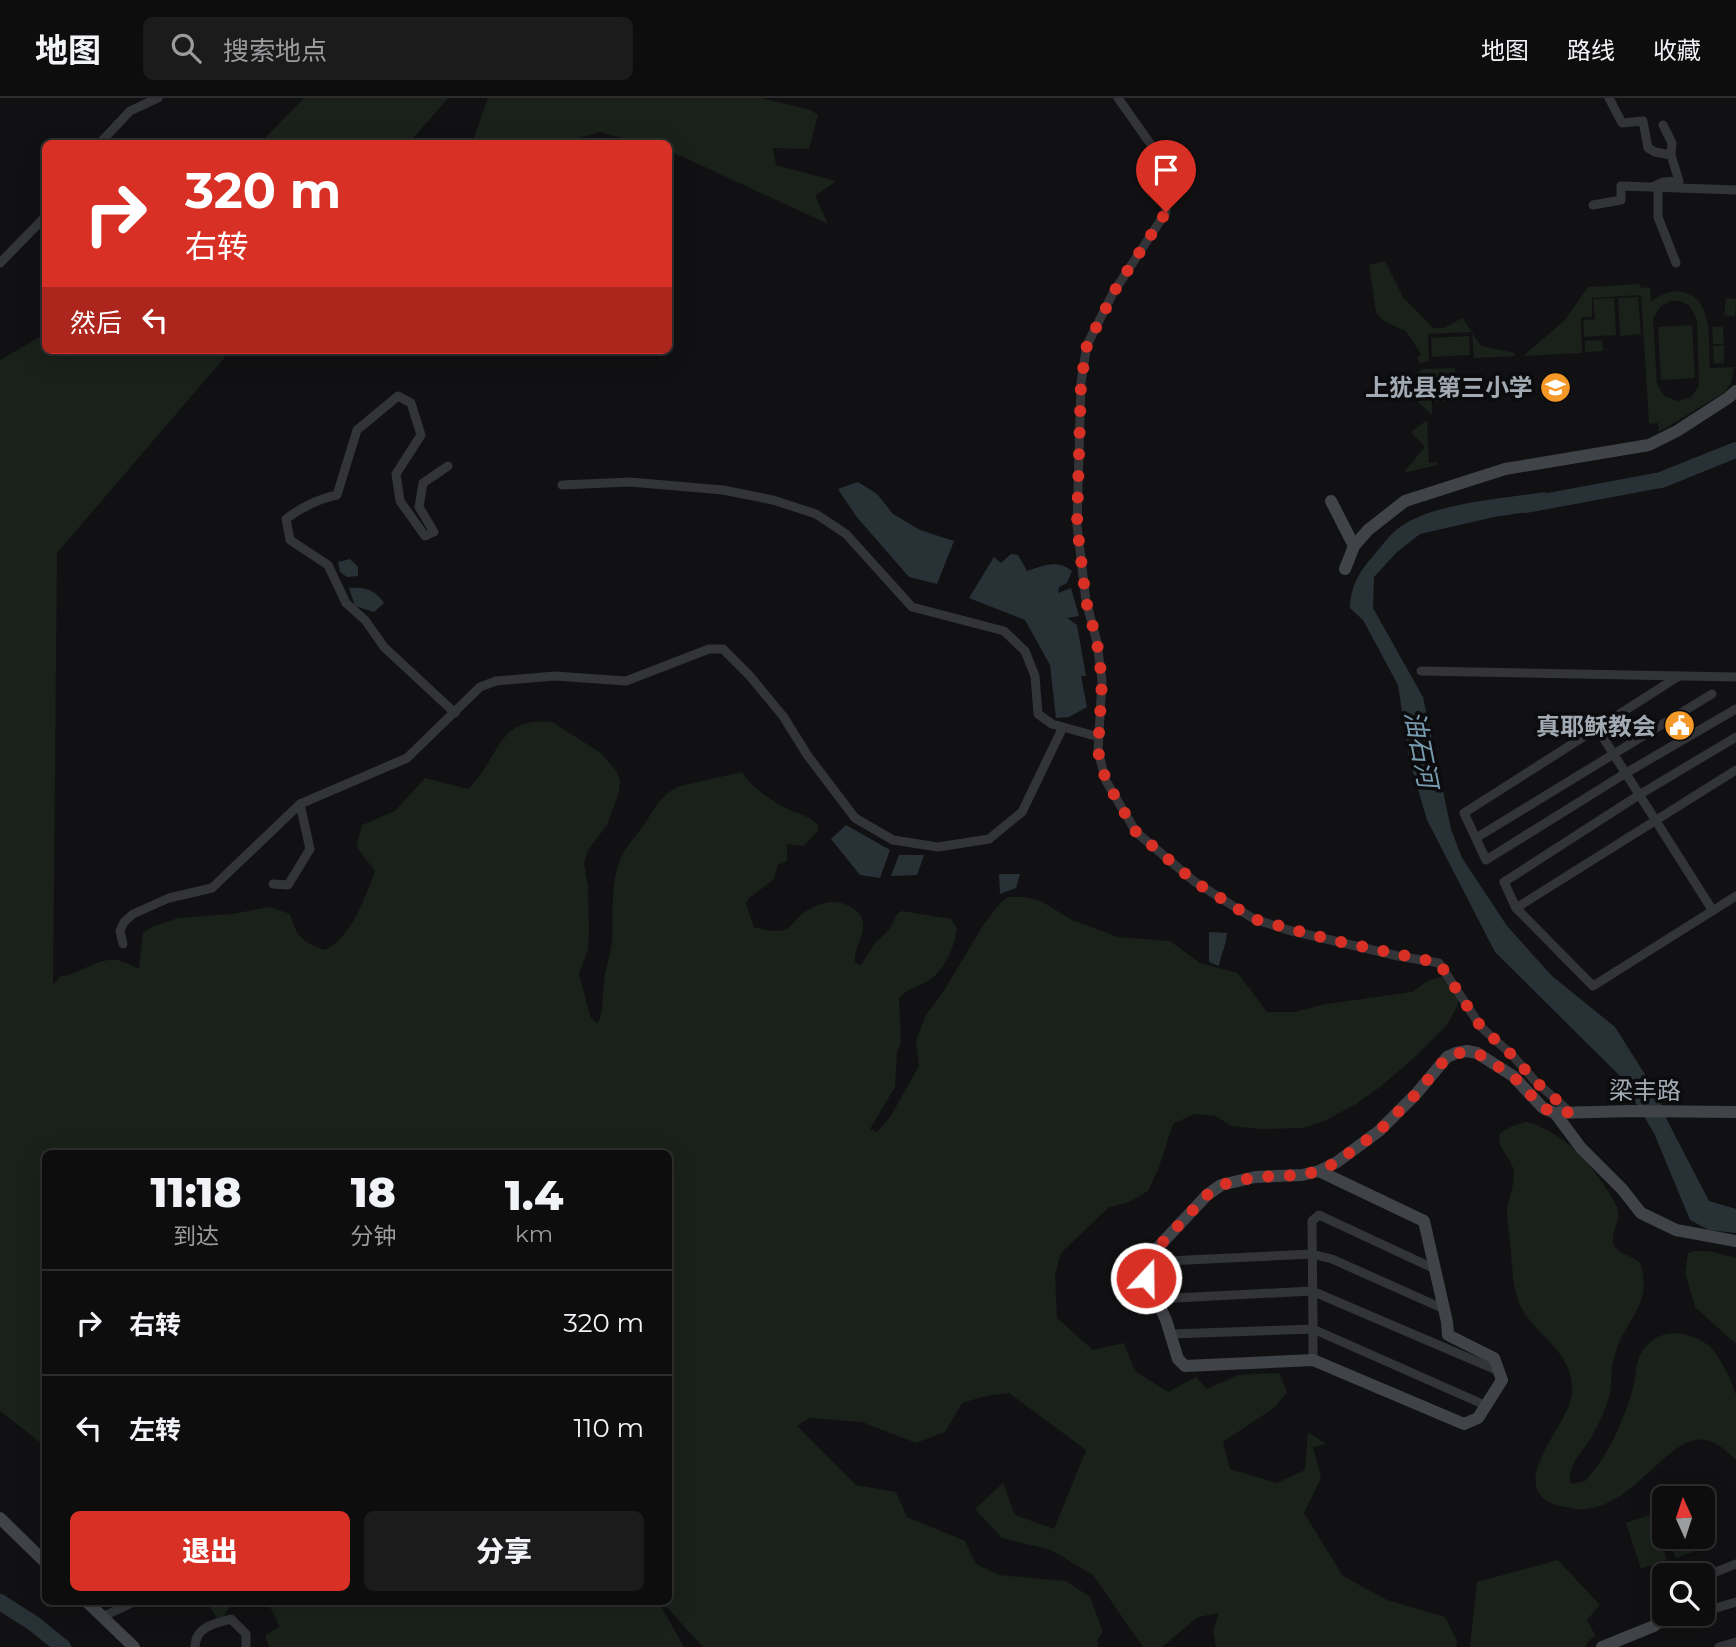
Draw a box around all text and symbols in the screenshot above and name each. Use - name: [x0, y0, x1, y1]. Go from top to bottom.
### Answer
- search box: [143, 17, 633, 80]
- icon: search: [167, 29, 205, 67]
- text: 地图: [35, 30, 101, 70]
- text: 搜索地点: [223, 35, 327, 67]
- text: 地图: [1481, 36, 1529, 65]
- text: 路线: [1567, 36, 1615, 65]
- text: 收藏: [1653, 36, 1701, 65]
- pin: [1136, 140, 1196, 212]
- icon: arrive: [1147, 151, 1185, 189]
- text: 320 m: [185, 161, 341, 220]
- icon: right: [70, 168, 161, 259]
- text: 右转: [185, 227, 249, 266]
- icon: left: [136, 301, 174, 339]
- text: 然后: [70, 307, 122, 339]
- school or university icon: 上犹县第三小学: [1539, 370, 1573, 404]
- place label: 上犹县第三小学: [1365, 373, 1533, 402]
- water label: 油石河: [1398, 708, 1445, 795]
- public building icon: 真耶稣教会: [1662, 709, 1696, 743]
- place label: 真耶稣教会: [1536, 712, 1656, 741]
- street label: 梁丰路: [1609, 1076, 1681, 1105]
- text: 11:18: [151, 1166, 242, 1218]
- text: 18: [351, 1166, 396, 1218]
- text: 1.4: [505, 1169, 563, 1221]
- text: km: [515, 1220, 553, 1248]
- text: 到达: [173, 1222, 219, 1250]
- text: 分钟: [350, 1222, 396, 1250]
- position arrow: [1109, 1241, 1183, 1315]
- icon: right: [70, 1304, 108, 1342]
- text: 320 m: [563, 1307, 644, 1339]
- text: 右转: [129, 1309, 181, 1341]
- icon: left: [70, 1409, 108, 1447]
- text: 110 m: [574, 1412, 644, 1444]
- text: 左转: [129, 1414, 181, 1446]
- north arrow: [1652, 1486, 1715, 1549]
- map controls: [1652, 1486, 1715, 1626]
- button: 退出: [70, 1511, 350, 1591]
- button: 分享: [364, 1511, 644, 1591]
- button: search: [1652, 1563, 1715, 1626]

